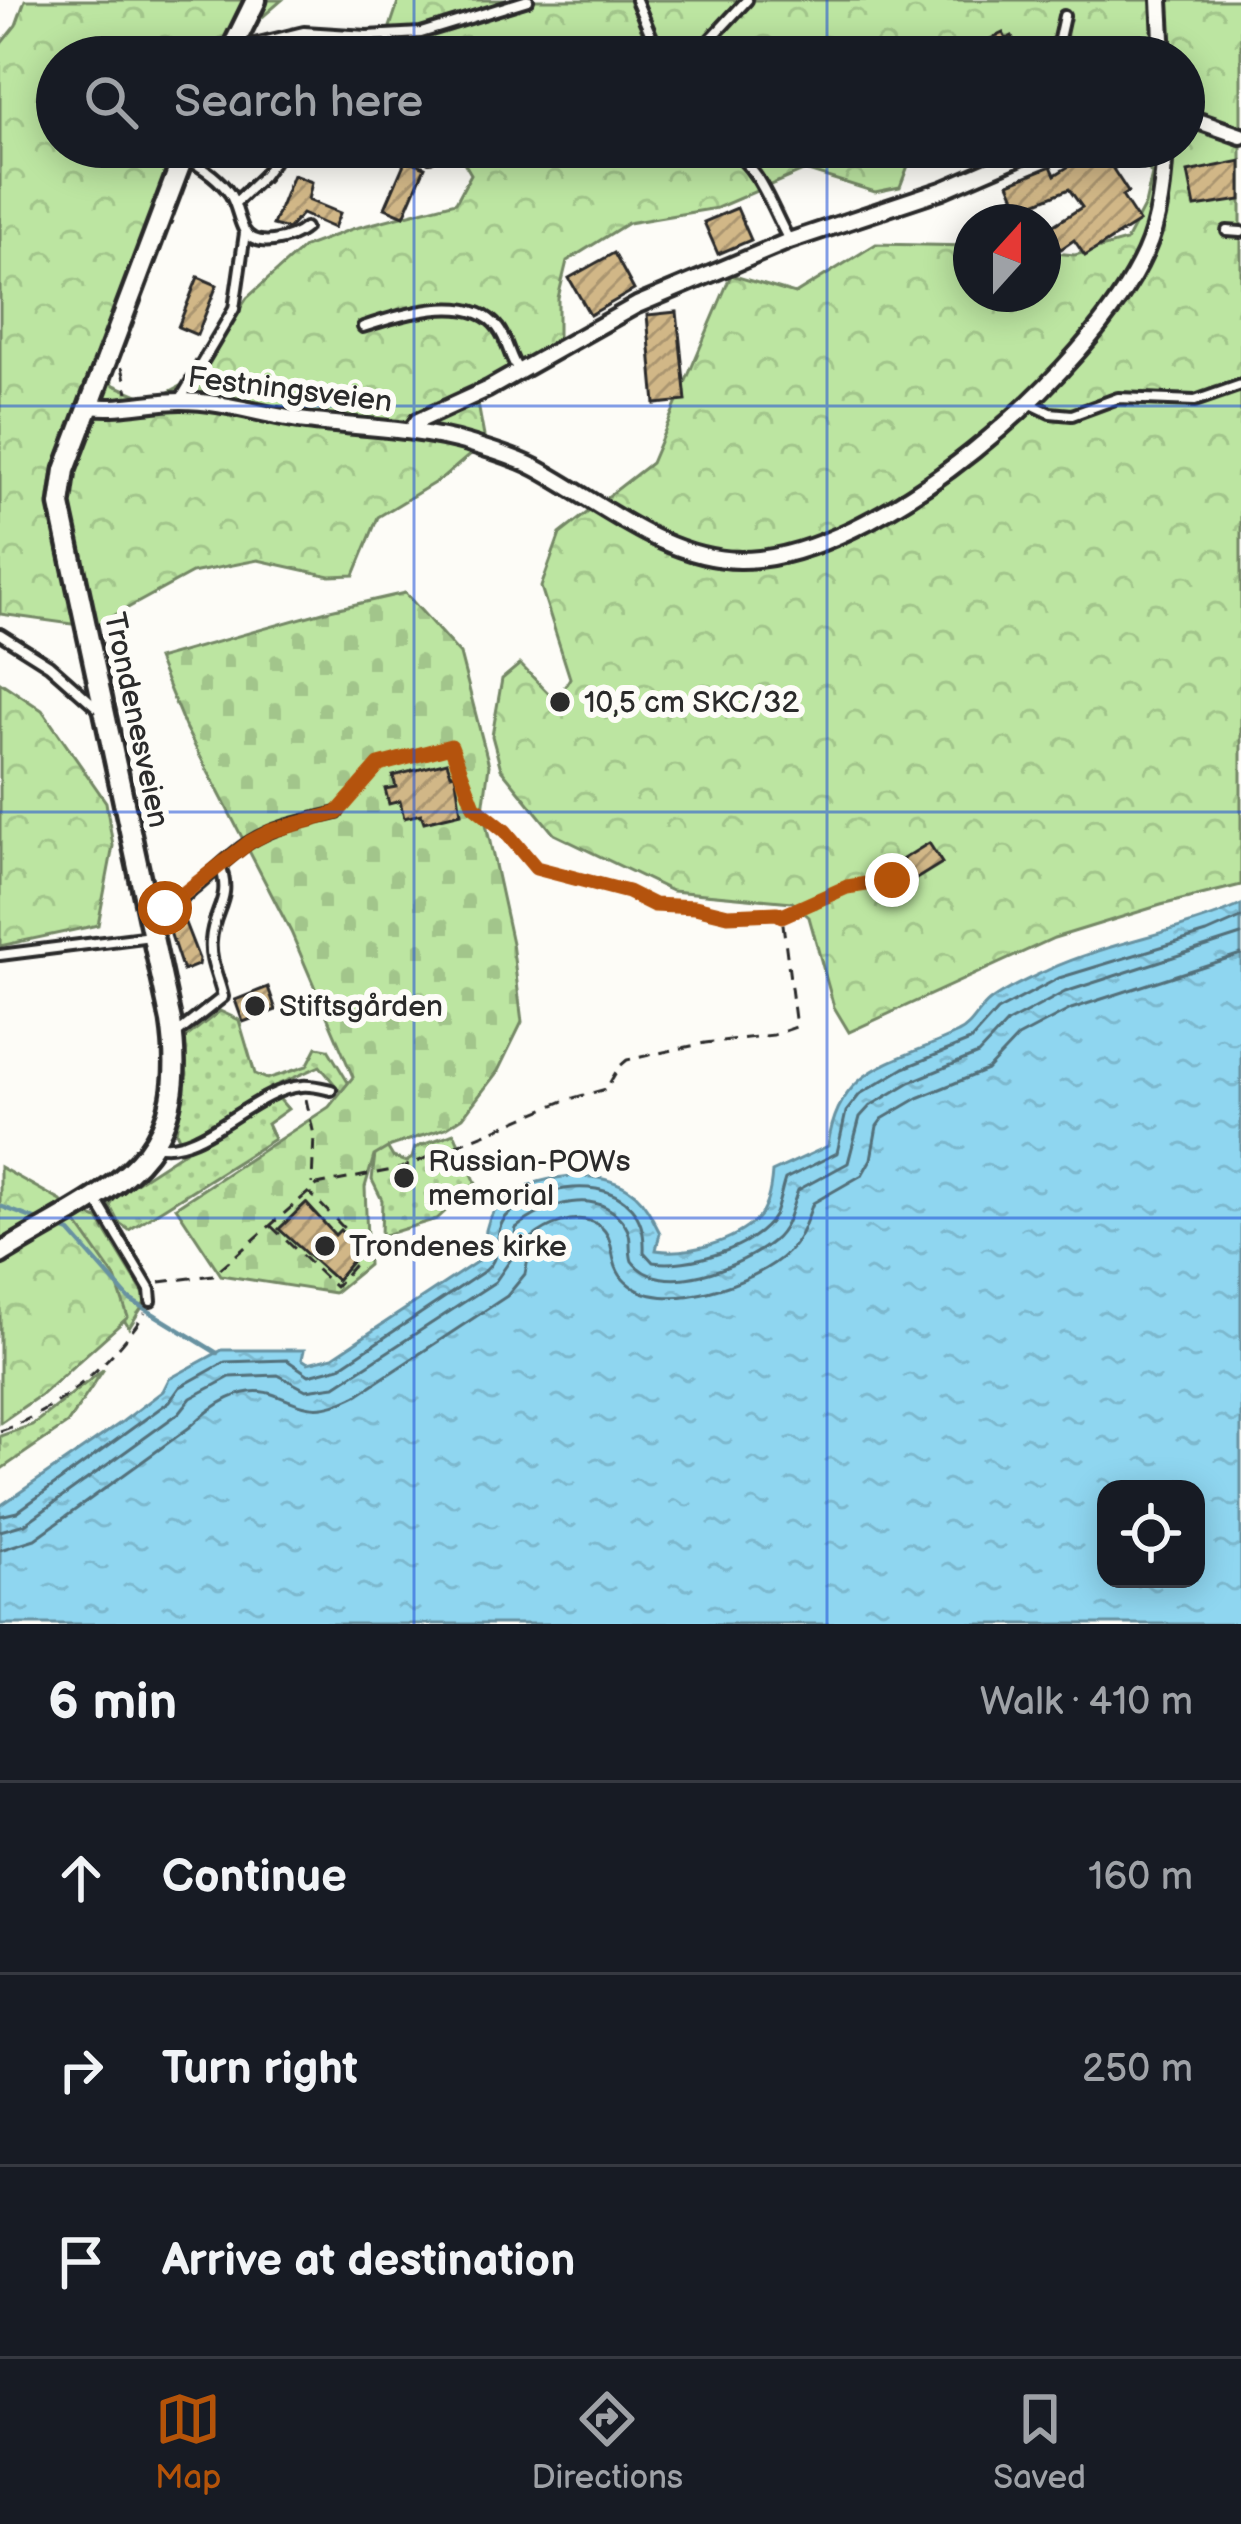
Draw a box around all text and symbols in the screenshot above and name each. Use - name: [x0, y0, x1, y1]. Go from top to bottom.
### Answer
- search box: [36, 36, 1205, 168]
- icon: search: [78, 69, 144, 135]
- text: Search here: [174, 75, 423, 130]
- north arrow: [953, 204, 1061, 312]
- street label: Festningsveien: [186, 360, 394, 420]
- street label: Trondenesveien: [96, 609, 176, 831]
- place label: 10,5 cm SKC/32: [584, 685, 799, 721]
- marker: 10,5 cm SKC/32: [547, 689, 573, 715]
- route end: [865, 853, 919, 907]
- route start: [138, 881, 192, 935]
- place label: Stiftsgården: [279, 989, 443, 1025]
- marker: Stiftsgården: [242, 993, 268, 1019]
- place label: Russian-POWs memorial: [428, 1144, 631, 1214]
- marker: Russian-POWs memorial: [391, 1165, 417, 1191]
- place label: Trondenes kirke: [349, 1229, 567, 1265]
- marker: Trondenes kirke: [312, 1233, 338, 1259]
- map controls: [1097, 1480, 1205, 1588]
- button: locate: [1097, 1480, 1205, 1588]
- text: 6 min: [48, 1672, 177, 1733]
- text: Walk · 410 m: [980, 1679, 1193, 1726]
- icon: ahead: [48, 1845, 114, 1911]
- text: Continue: [162, 1850, 347, 1905]
- text: 160 m: [1088, 1854, 1193, 1901]
- icon: right: [48, 2037, 114, 2103]
- text: Turn right: [162, 2042, 358, 2097]
- text: 250 m: [1082, 2046, 1193, 2093]
- icon: arrive: [48, 2229, 114, 2295]
- text: Arrive at destination: [162, 2234, 575, 2289]
- tab: Map: [155, 2386, 221, 2498]
- tab: Directions: [532, 2386, 683, 2498]
- tab: Saved: [993, 2386, 1086, 2498]

